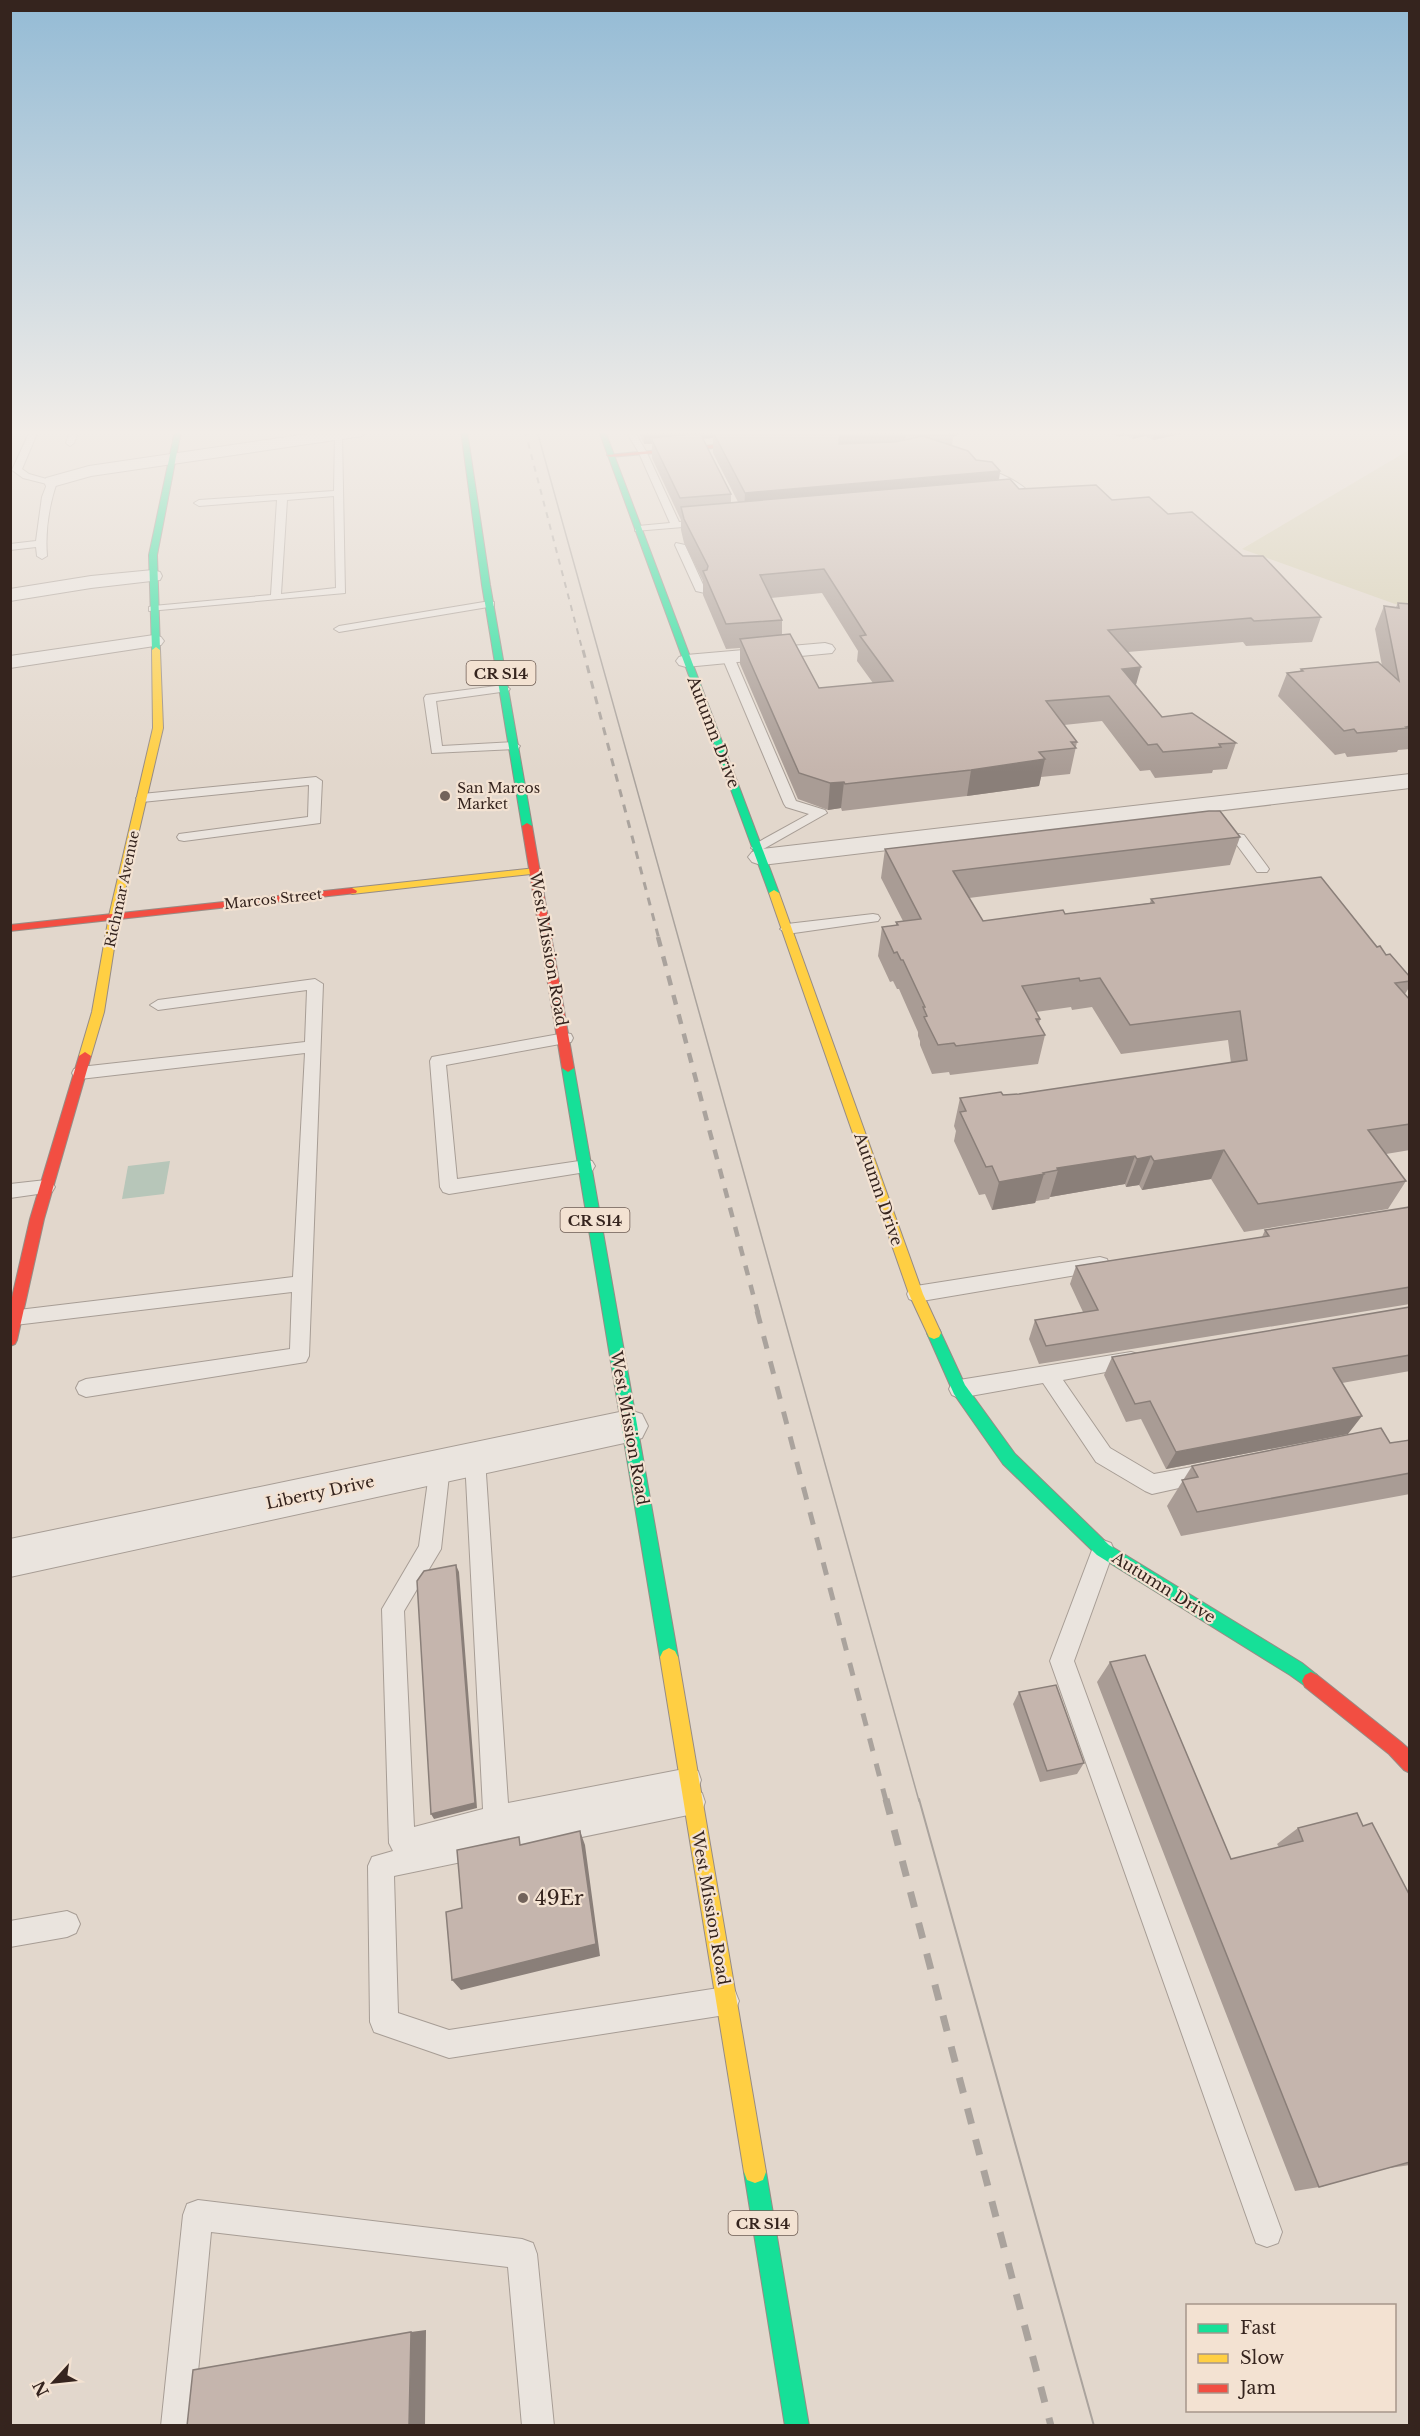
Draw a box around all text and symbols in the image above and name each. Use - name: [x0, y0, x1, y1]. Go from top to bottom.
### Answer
- road number: CR S14: [466, 661, 536, 685]
- street label: Autumn Drive: [683, 672, 745, 791]
- place label: San Marcos Market: [457, 779, 540, 813]
- marker: San Marcos Market: [438, 789, 452, 803]
- street label: Richmar Avenue: [101, 829, 143, 949]
- street label: West Mission Road: [525, 869, 572, 1028]
- street label: Marcos Street: [223, 885, 324, 913]
- street label: Autumn Drive: [850, 1129, 908, 1248]
- road number: CR S14: [560, 1208, 630, 1232]
- street label: West Mission Road: [606, 1348, 653, 1507]
- street label: Liberty Drive: [264, 1471, 376, 1513]
- street label: Autumn Drive: [1108, 1547, 1219, 1627]
- street label: West Mission Road: [687, 1828, 734, 1987]
- place label: 49Er: [535, 1886, 584, 1910]
- marker: 49Er: [516, 1891, 530, 1905]
- road number: CR S14: [728, 2211, 798, 2235]
- legend: [1186, 2304, 1396, 2412]
- text: Fast: [1240, 2317, 1277, 2339]
- text: Slow: [1240, 2347, 1285, 2369]
- north arrow: [24, 2352, 84, 2412]
- text: Jam: [1238, 2377, 1276, 2399]
- text: N: [28, 2378, 53, 2400]

